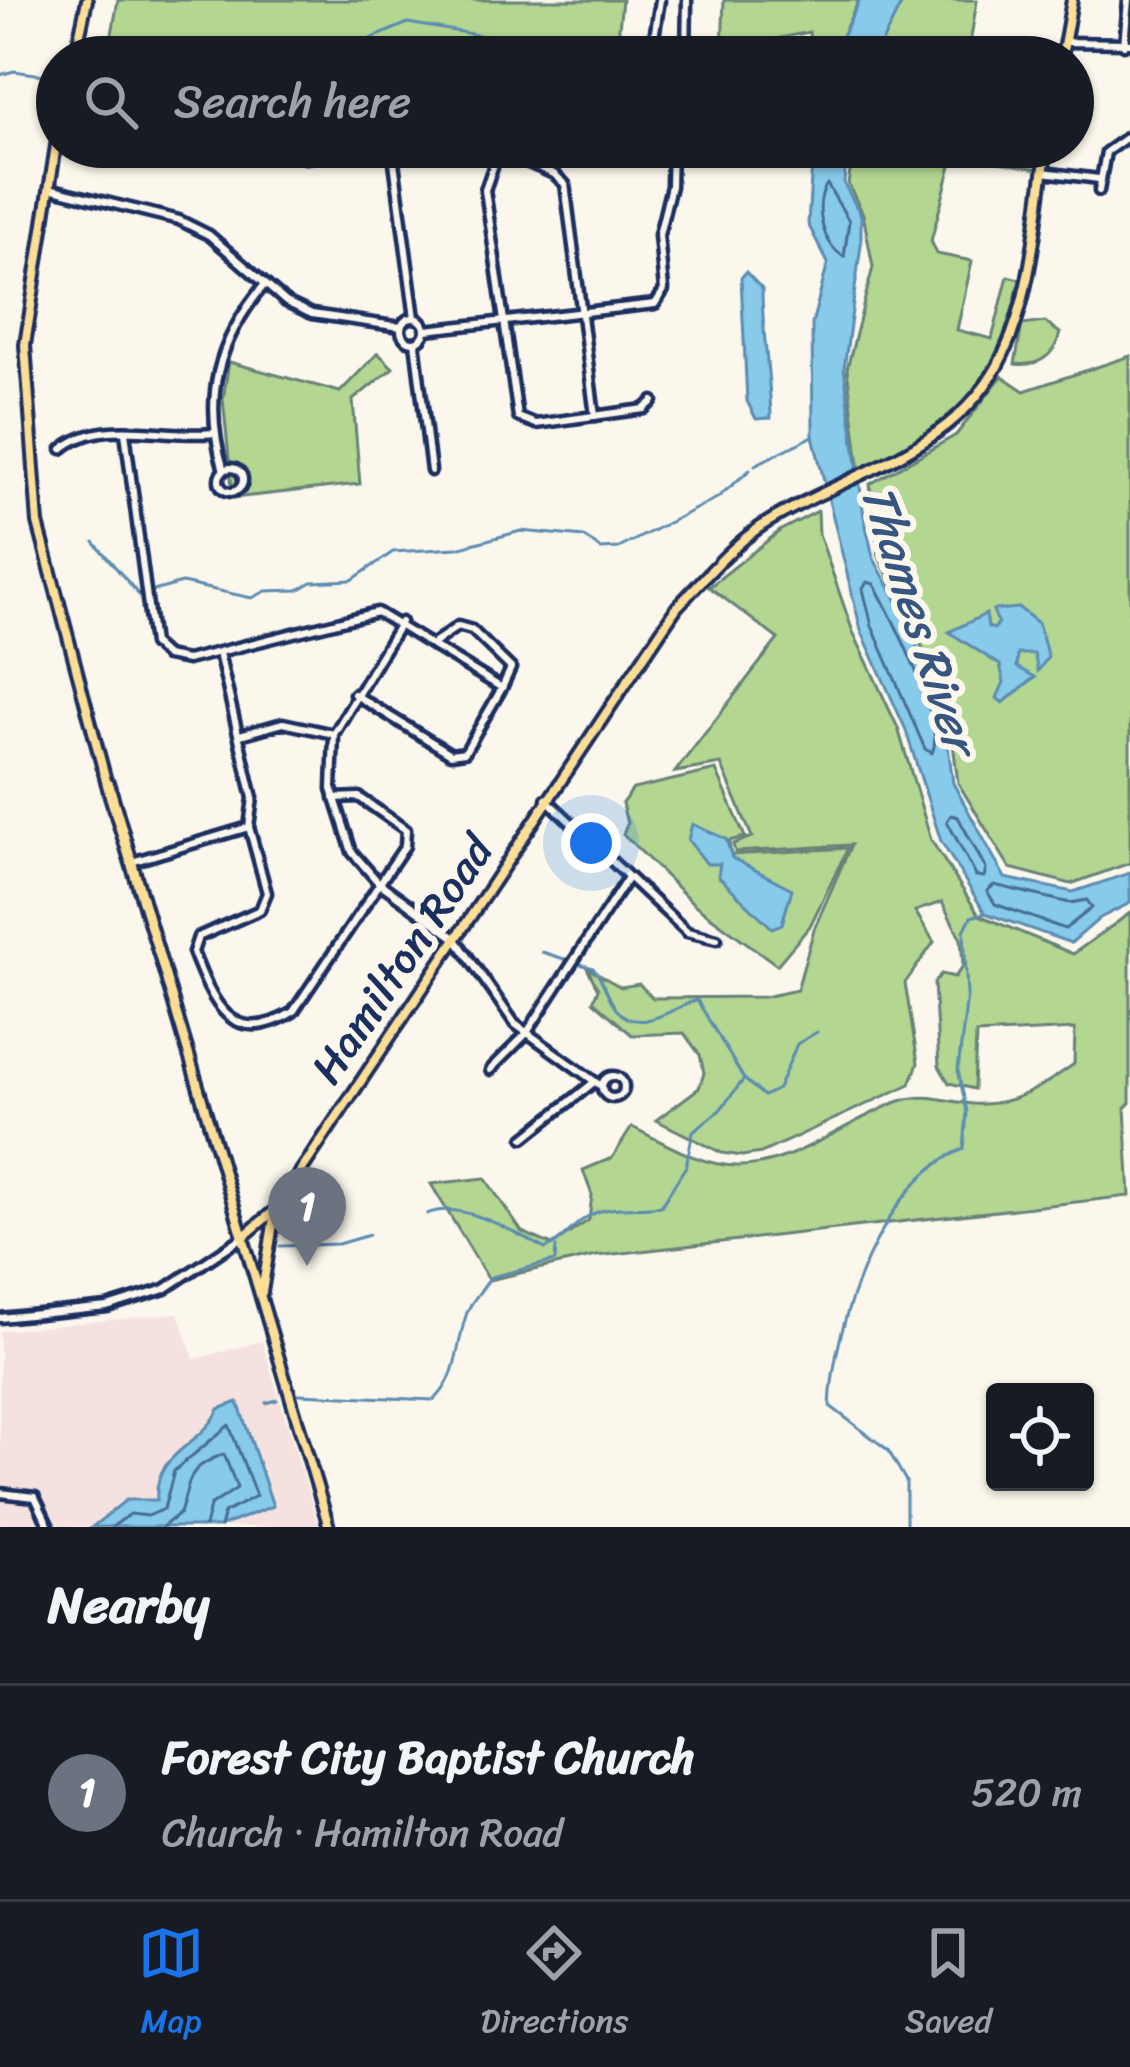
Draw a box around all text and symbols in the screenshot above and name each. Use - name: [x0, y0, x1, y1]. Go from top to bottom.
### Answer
- search box: [36, 36, 1094, 168]
- text: Search here: [174, 62, 411, 142]
- icon: search: [78, 69, 144, 135]
- water label: Thames River: [836, 472, 1006, 772]
- your location: [561, 813, 621, 873]
- street label: Hamilton Road: [288, 815, 517, 1101]
- pin: 1: [268, 1167, 346, 1266]
- map controls: [986, 1383, 1094, 1491]
- button: locate: [986, 1383, 1094, 1491]
- text: Nearby: [48, 1560, 209, 1650]
- text: Forest City Baptist Church: [162, 1718, 695, 1798]
- text: 1: [79, 1758, 95, 1827]
- text: 520 m: [971, 1758, 1082, 1827]
- text: Church · Hamilton Road: [162, 1798, 563, 1867]
- tab: Map: [138, 1920, 204, 2050]
- tab: Directions: [481, 1920, 628, 2050]
- tab: Saved: [905, 1920, 992, 2050]

